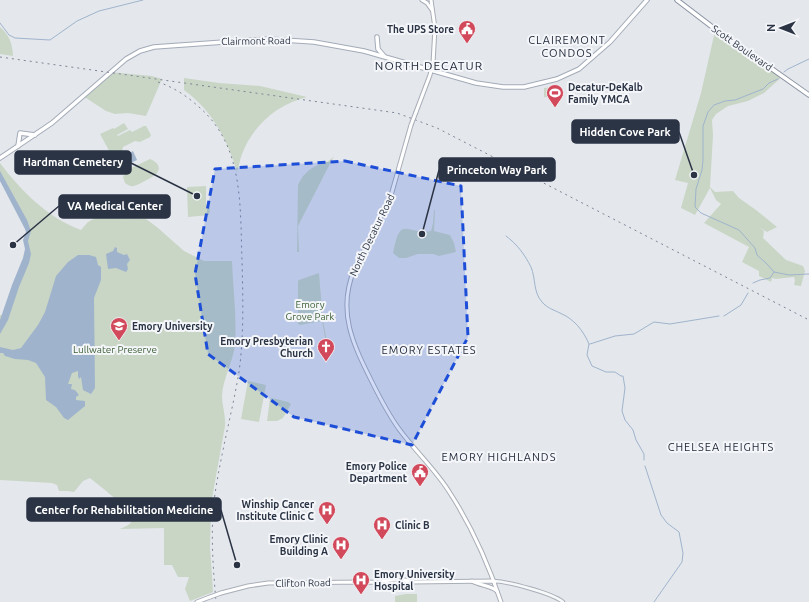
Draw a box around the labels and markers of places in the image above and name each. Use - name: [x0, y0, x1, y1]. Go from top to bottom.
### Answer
- public building icon: The UPS Store: [457, 19, 477, 44]
- place label: The UPS Store: [387, 24, 454, 35]
- place label: Decatur-DeKalb Family YMCA: [568, 82, 643, 105]
- sports icon: Decatur-DeKalb Family YMCA: [545, 83, 565, 108]
- callout: Hidden Cove Park: [572, 120, 679, 143]
- callout: Hardman Cemetery: [15, 151, 131, 174]
- callout: Princeton Way Park: [439, 158, 555, 181]
- callout: VA Medical Center: [59, 195, 170, 218]
- school or university icon: Emory University: [109, 316, 129, 341]
- place label: Emory University: [132, 321, 213, 332]
- place label: Emory Presbyterian Church: [220, 336, 313, 359]
- church icon: Emory Presbyterian Church: [316, 337, 336, 362]
- place label: Emory Police Department: [346, 461, 408, 484]
- public building icon: Emory Police Department: [410, 462, 430, 487]
- callout: Center for Rehabilitation Medicine: [27, 498, 221, 521]
- place label: Winship Cancer Institute Clinic C: [236, 499, 315, 522]
- hospital icon: Winship Cancer Institute Clinic C: [317, 500, 337, 525]
- hospital icon: Clinic B: [372, 515, 392, 540]
- place label: Clinic B: [395, 520, 430, 531]
- place label: Emory Clinic Building A: [270, 534, 328, 557]
- hospital icon: Emory Clinic Building A: [331, 535, 351, 560]
- place label: Emory University Hospital: [374, 569, 455, 592]
- hospital icon: Emory University Hospital: [351, 570, 371, 595]

